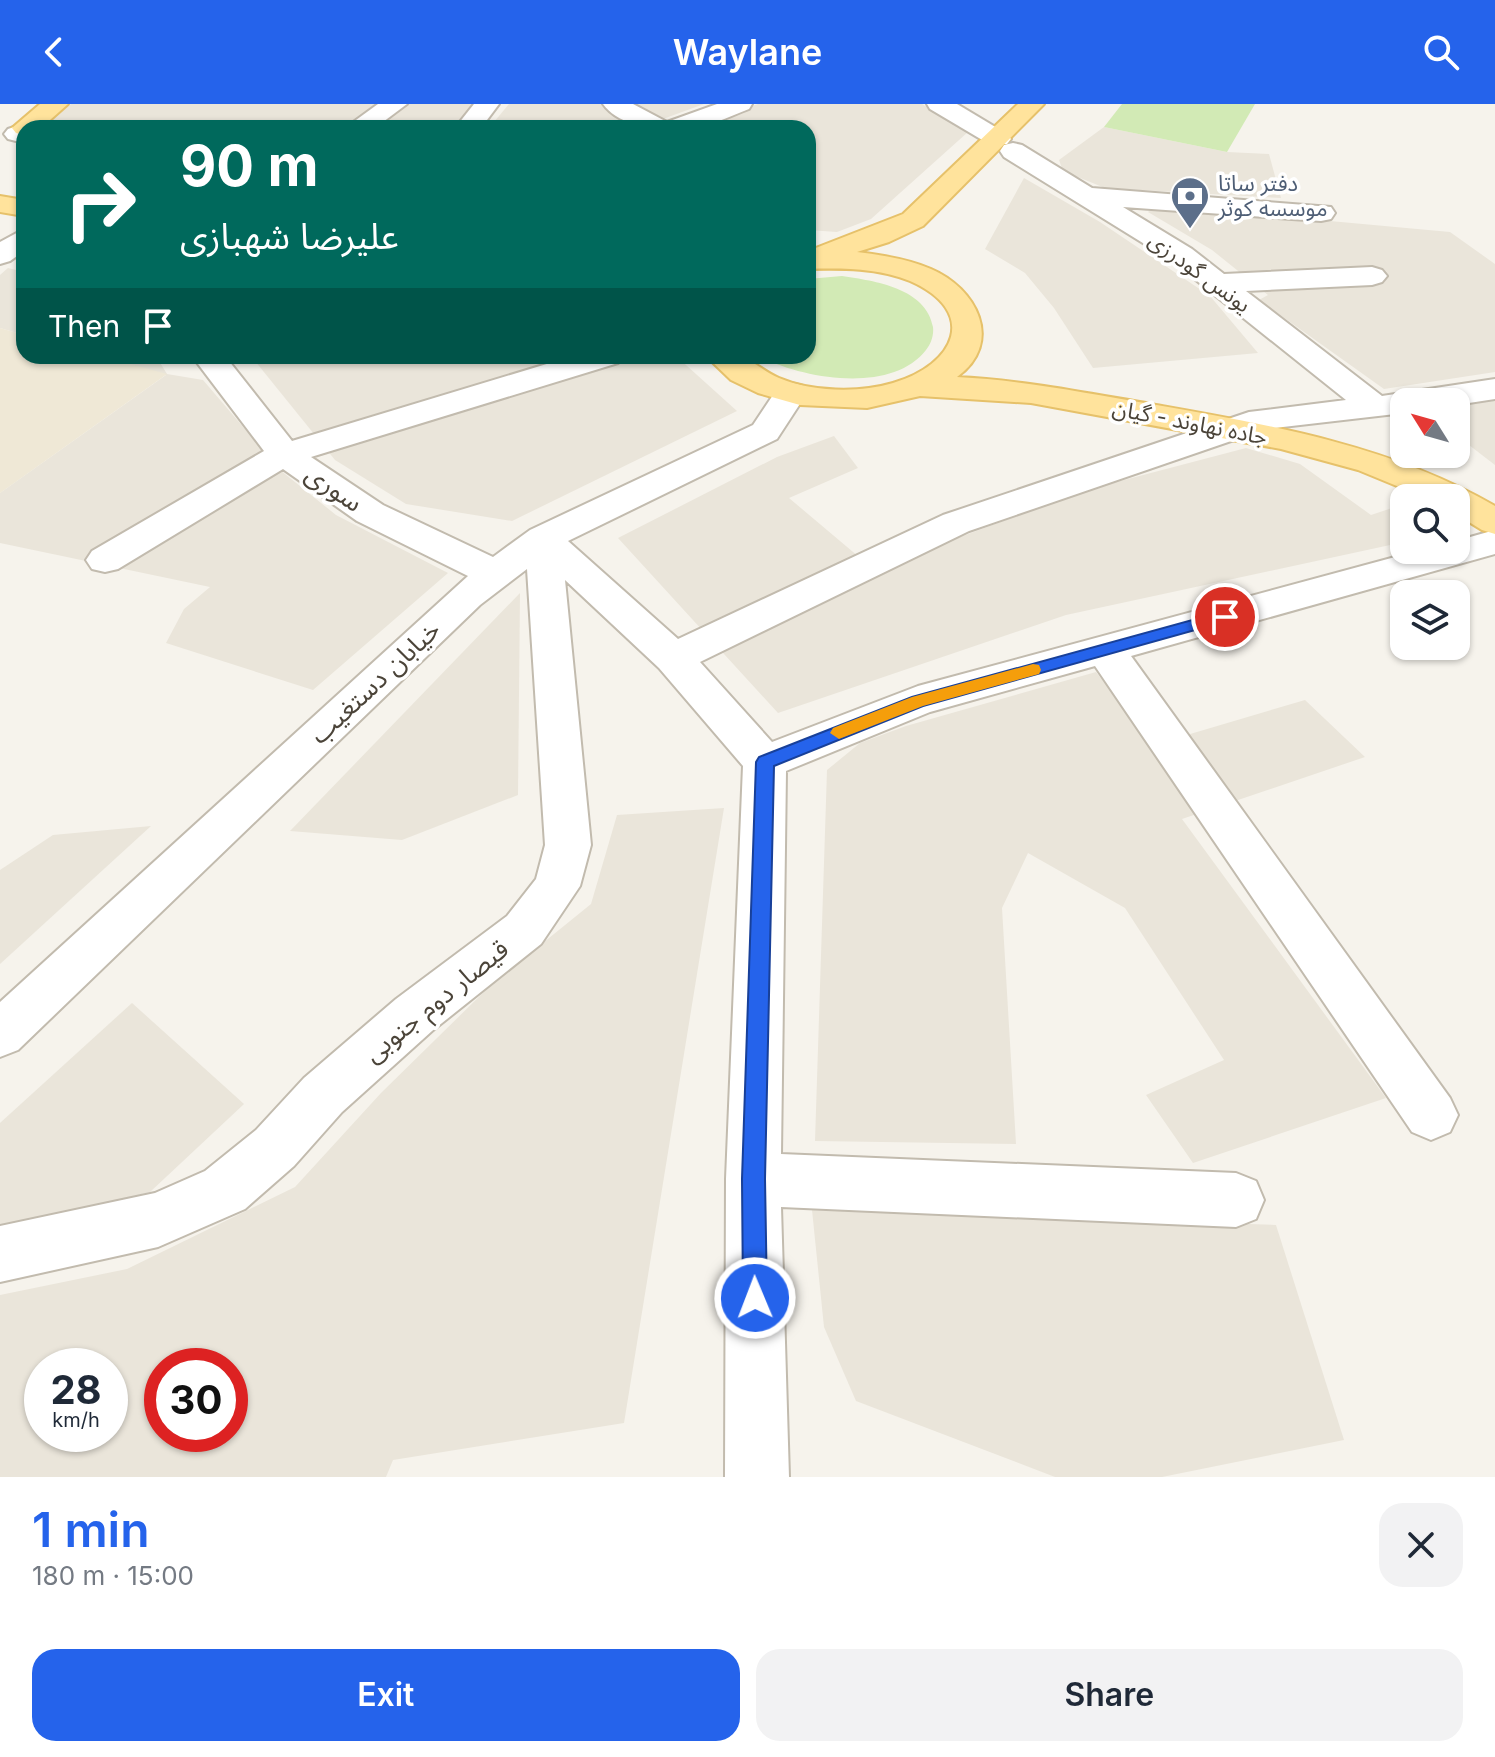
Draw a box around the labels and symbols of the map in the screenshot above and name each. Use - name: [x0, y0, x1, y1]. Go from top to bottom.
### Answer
- place label: دفتر ساتا موسسه کوثر: [1217, 170, 1328, 221]
- bank icon: دفتر ساتا موسسه کوثر: [1169, 175, 1211, 230]
- street label: یونس گودرزی: [1143, 226, 1256, 319]
- north arrow: [1390, 388, 1470, 468]
- street label: جاده نهاوند - گیان: [1110, 394, 1270, 450]
- street label: سوری: [300, 457, 369, 518]
- pin: [1191, 583, 1259, 651]
- street label: خیابان دستغیب: [303, 614, 446, 750]
- street label: قیصار دوم جنوبی: [357, 933, 517, 1072]
- position arrow: [713, 1256, 797, 1340]
- speed limit sign: 30: [144, 1348, 248, 1452]

